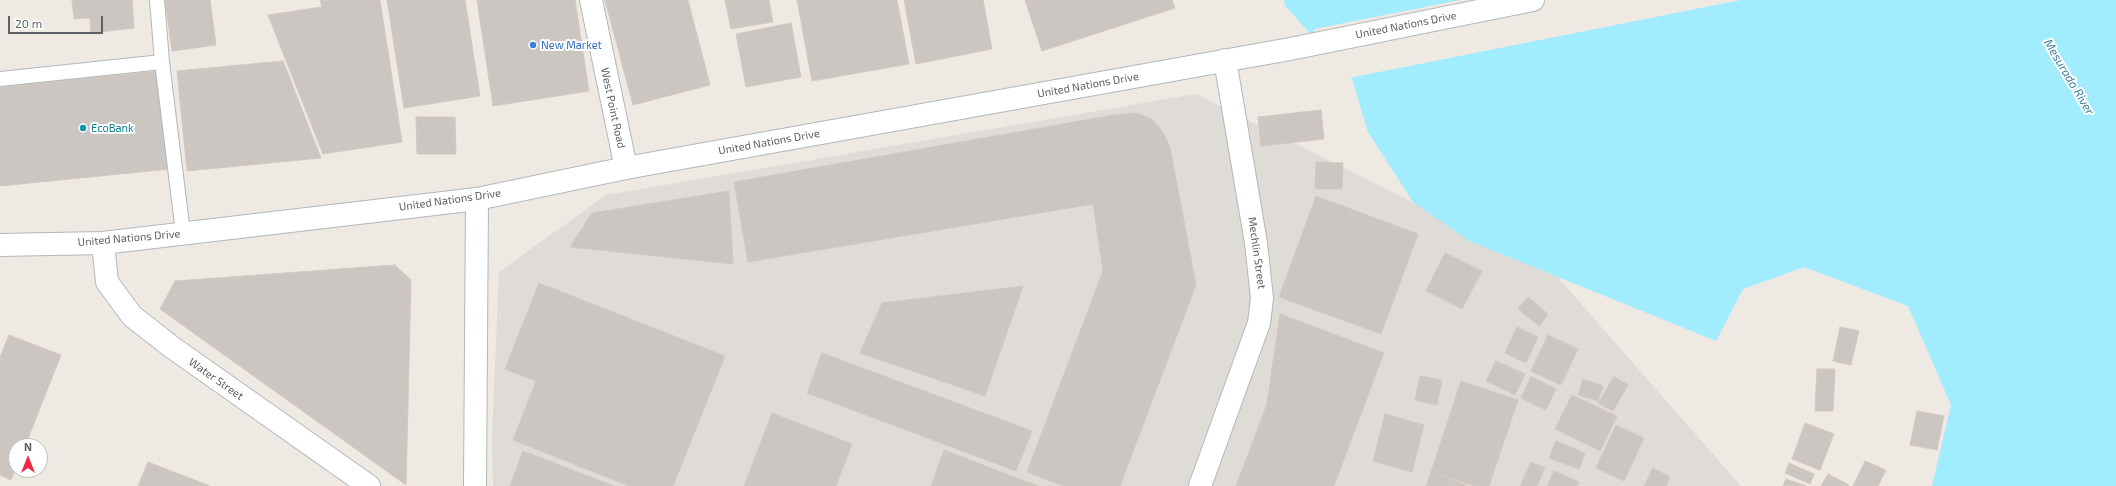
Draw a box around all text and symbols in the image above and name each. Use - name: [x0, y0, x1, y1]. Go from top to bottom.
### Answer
- scale bar: [10, 8, 105, 34]
- street label: United Nations Drive: [1354, 9, 1458, 41]
- text: 20 m: [15, 16, 42, 30]
- water label: Mesurado River: [2041, 37, 2097, 117]
- place label: New Market: [541, 38, 602, 52]
- marker: New Market: [528, 40, 538, 50]
- street label: West Point Road: [598, 66, 628, 150]
- street label: United Nations Drive: [1036, 70, 1140, 100]
- place label: EcoBank: [91, 121, 134, 135]
- marker: EcoBank: [78, 123, 88, 133]
- street label: United Nations Drive: [717, 127, 821, 157]
- street label: United Nations Drive: [398, 186, 502, 214]
- street label: Mechlin Street: [1245, 216, 1269, 290]
- street label: United Nations Drive: [77, 227, 181, 249]
- street label: Water Street: [186, 355, 246, 403]
- north arrow: [8, 438, 48, 478]
- text: N: [24, 440, 32, 453]

